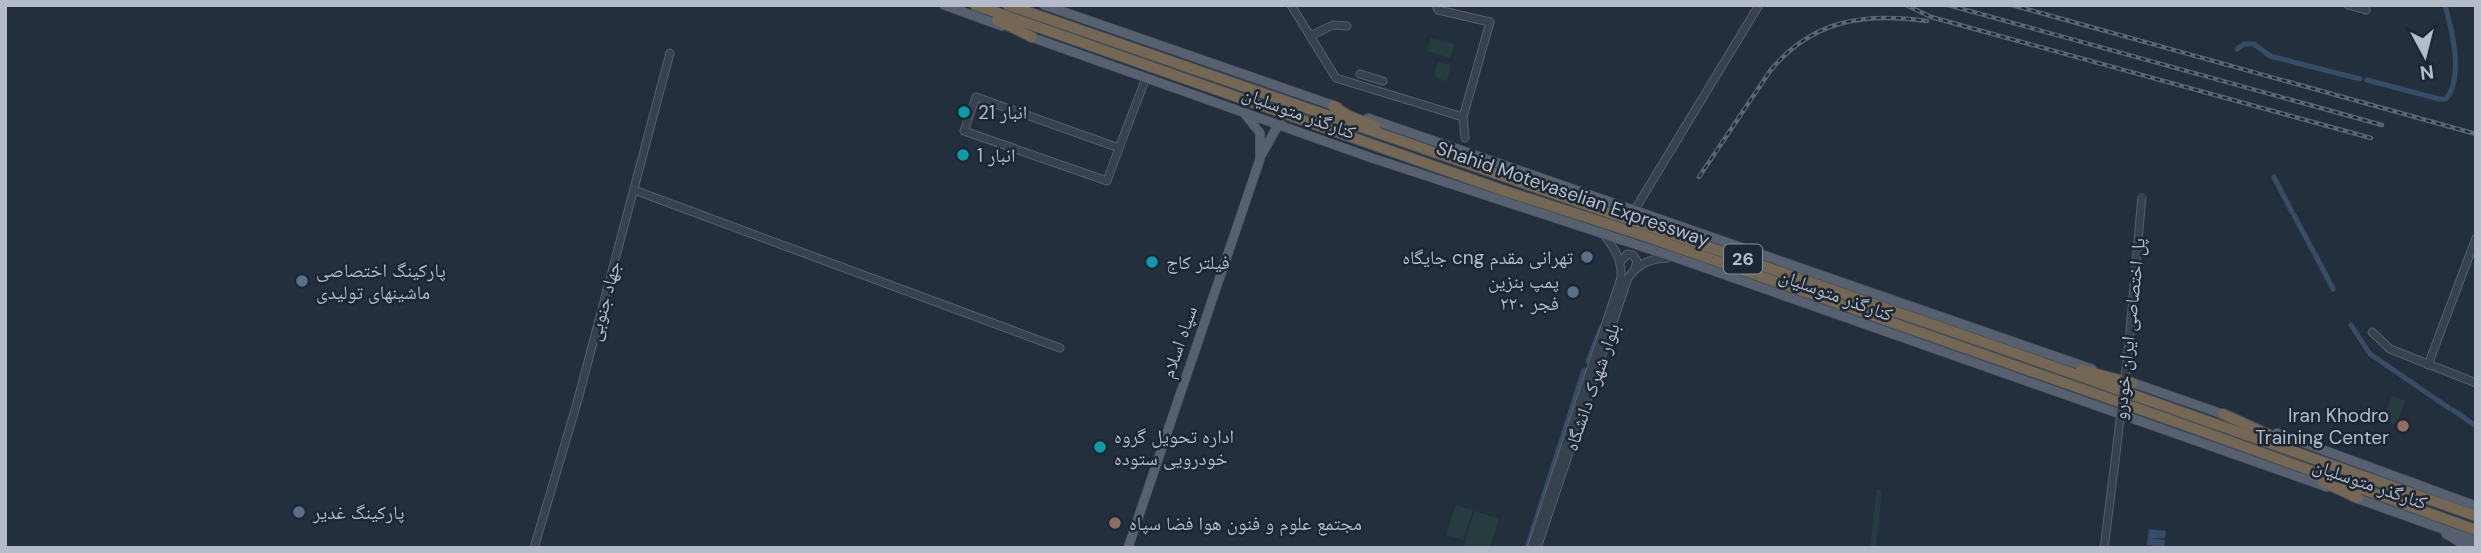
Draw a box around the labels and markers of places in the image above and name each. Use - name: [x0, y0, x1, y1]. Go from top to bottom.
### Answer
- place label: انبار 21: [978, 100, 1027, 125]
- marker: انبار 21: [956, 104, 972, 120]
- place label: انبار 1: [977, 143, 1015, 168]
- marker: انبار 1: [955, 147, 971, 163]
- place label: جایگاه cng تهرانی مقدم: [1402, 245, 1573, 271]
- marker: جایگاه cng تهرانی مقدم: [1579, 249, 1595, 265]
- place label: فیلتر کاج: [1166, 250, 1230, 275]
- marker: فیلتر کاج: [1144, 254, 1160, 270]
- place label: پارکینگ اختصاصی ماشینهای تولیدی: [316, 258, 446, 305]
- place label: پمپ بنزین ۲۲۰ فجر: [1488, 269, 1559, 316]
- marker: پارکینگ اختصاصی ماشینهای تولیدی: [294, 273, 310, 289]
- marker: پمپ بنزین ۲۲۰ فجر: [1565, 284, 1581, 300]
- place label: Iran Khodro Training Center: [2255, 403, 2389, 450]
- marker: Iran Khodro Training Center: [2395, 418, 2411, 434]
- place label: اداره تحویل گروه خودرویی ستوده: [1114, 424, 1234, 471]
- marker: اداره تحویل گروه خودرویی ستوده: [1092, 439, 1108, 455]
- place label: پارکینگ غدیر: [312, 500, 405, 525]
- marker: پارکینگ غدیر: [291, 504, 307, 520]
- place label: مجتمع علوم و فنون هوا فضا سپاه: [1129, 511, 1362, 537]
- marker: مجتمع علوم و فنون هوا فضا سپاه: [1107, 515, 1123, 531]

